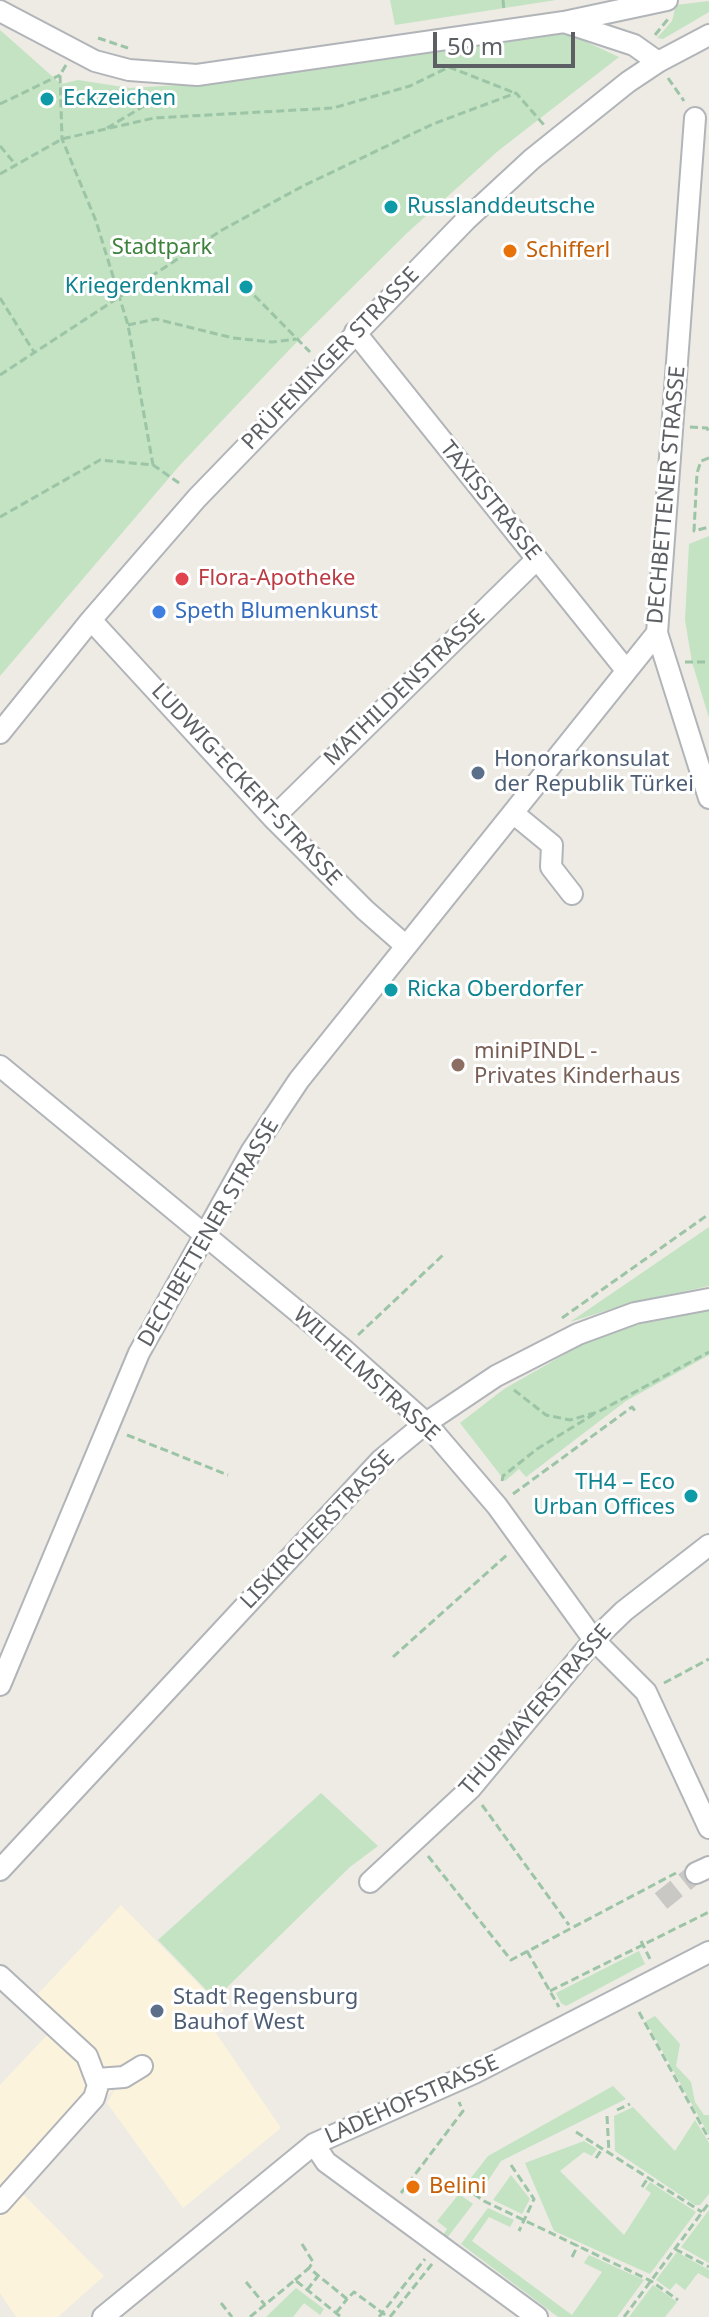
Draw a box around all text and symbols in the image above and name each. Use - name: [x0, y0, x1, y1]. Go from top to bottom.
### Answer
- scale bar: [437, 16, 579, 66]
- text: 50 m: [447, 29, 503, 62]
- place label: Eckzeichen: [63, 86, 176, 112]
- marker: Eckzeichen: [38, 90, 56, 108]
- place label: Russlanddeutsche: [407, 194, 595, 220]
- marker: Russlanddeutsche: [382, 198, 400, 216]
- park label: Stadtpark: [112, 235, 212, 261]
- place label: Schifferl: [526, 238, 610, 264]
- marker: Schifferl: [501, 242, 519, 260]
- street label: PRÜFENINGER STRASSE: [237, 262, 425, 456]
- place label: Kriegerdenkmal: [65, 274, 230, 300]
- marker: Kriegerdenkmal: [237, 278, 255, 296]
- street label: DECHBETTENER STRASSE: [643, 365, 691, 625]
- street label: TAXISSTRASSE: [434, 436, 546, 566]
- place label: Flora-Apotheke: [198, 566, 355, 592]
- marker: Flora-Apotheke: [173, 570, 191, 588]
- place label: Speth Blumenkunst: [175, 599, 378, 625]
- marker: Speth Blumenkunst: [150, 603, 168, 621]
- street label: MATHILDENSTRASSE: [319, 604, 491, 772]
- street label: LUDWIG-ECKERT-STRASSE: [145, 678, 347, 892]
- place label: Honorarkonsulat der Republik Türkei: [494, 747, 694, 798]
- marker: Honorarkonsulat der Republik Türkei: [469, 764, 487, 782]
- place label: Ricka Oberdorfer: [407, 977, 583, 1003]
- marker: Ricka Oberdorfer: [382, 981, 400, 999]
- place label: miniPINDL - Privates Kinderhaus: [474, 1039, 680, 1090]
- marker: miniPINDL - Privates Kinderhaus: [449, 1056, 467, 1074]
- street label: DECHBETTENER STRASSE: [133, 1114, 285, 1352]
- street label: WILHELMSTRASSE: [287, 1302, 445, 1448]
- street label: LISKIRCHERSTRASSE: [235, 1445, 401, 1615]
- place label: TH4 – Eco Urban Offices: [533, 1470, 675, 1522]
- marker: TH4 – Eco Urban Offices: [682, 1487, 700, 1505]
- street label: THURMAYERSTRASSE: [455, 1619, 617, 1801]
- place label: Stadt Regensburg Bauhof West: [173, 1985, 358, 2036]
- marker: Stadt Regensburg Bauhof West: [148, 2002, 166, 2020]
- street label: LADEHOFSTRASSE: [321, 2050, 503, 2150]
- place label: Belini: [429, 2174, 486, 2200]
- marker: Belini: [404, 2178, 422, 2196]

